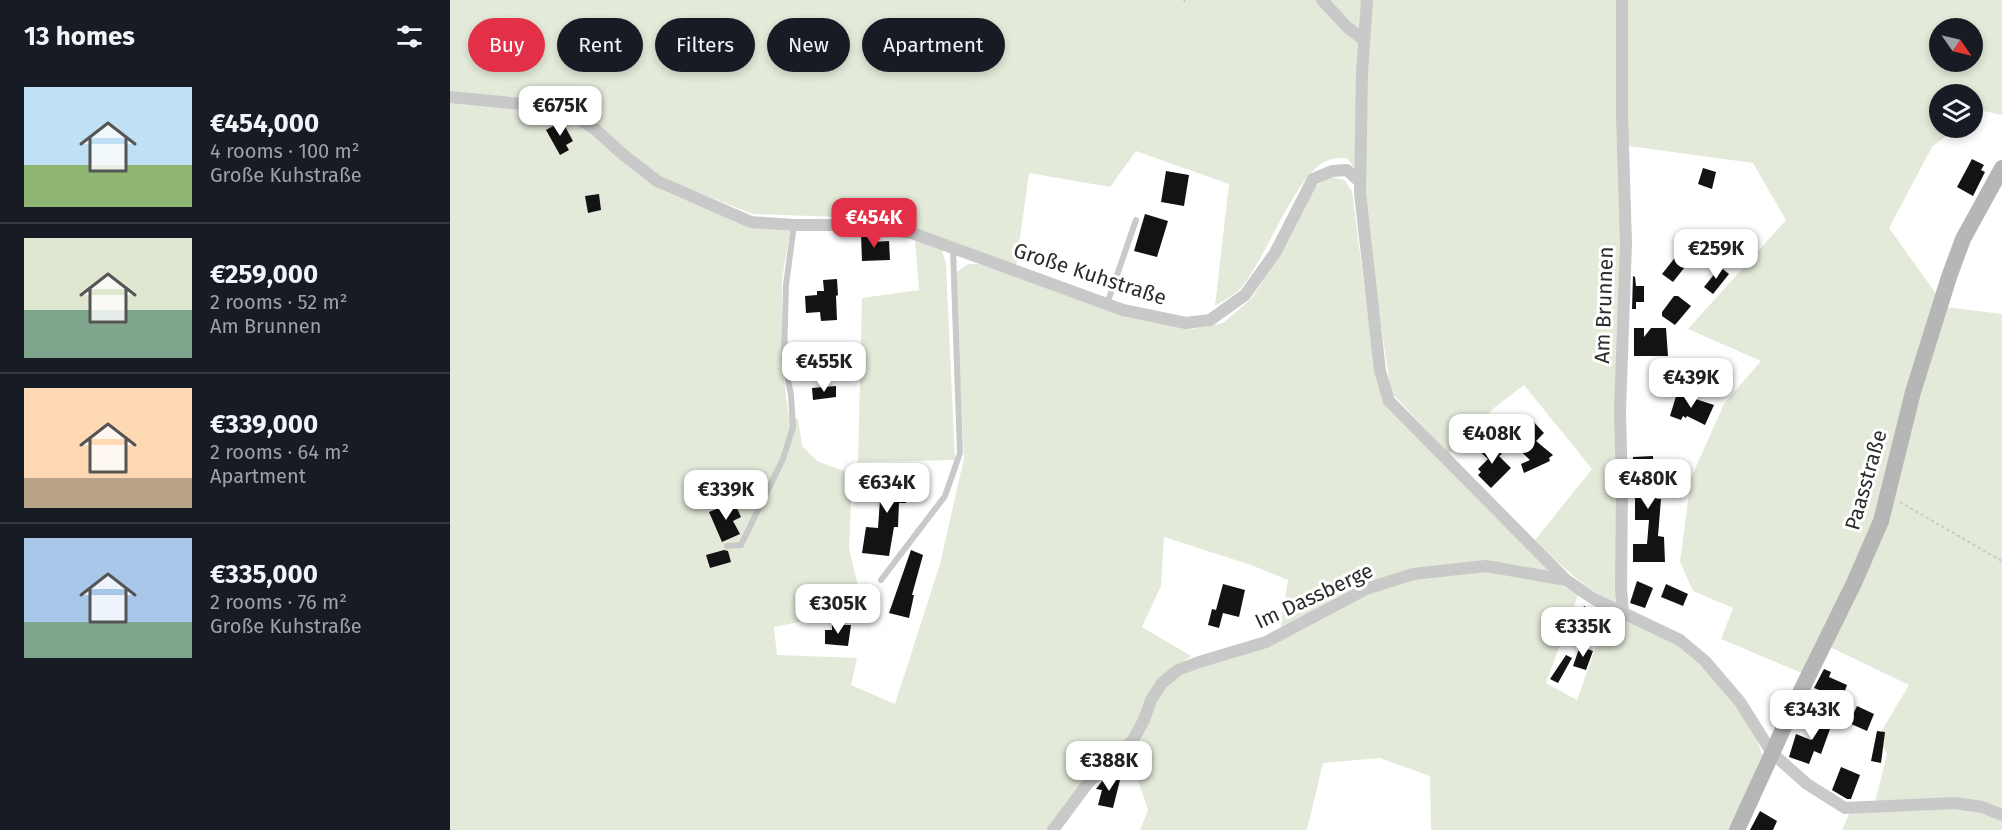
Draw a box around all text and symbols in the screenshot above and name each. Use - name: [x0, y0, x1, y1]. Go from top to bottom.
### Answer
- chip: Buy: [468, 18, 545, 72]
- chip: Rent: [557, 18, 643, 72]
- chip: Filters: [655, 18, 755, 72]
- chip: New: [767, 18, 850, 72]
- chip: Apartment: [862, 18, 1005, 72]
- north arrow: [1929, 18, 1983, 72]
- map controls: [1929, 18, 1983, 138]
- icon: filters: [393, 20, 426, 53]
- text: 13 homes: [24, 21, 135, 52]
- button: layers: [1929, 84, 1983, 138]
- pin: €675K: [518, 86, 602, 137]
- text: €675K: [533, 93, 587, 117]
- text: €454,000: [210, 108, 319, 139]
- icon: home: [72, 111, 144, 183]
- text: 4 rooms · 100 m²: [210, 139, 360, 163]
- text: Große Kuhstraße: [210, 163, 362, 187]
- pin: €454K: [832, 198, 916, 249]
- text: €454K: [846, 205, 902, 229]
- pin: €259K: [1674, 229, 1758, 280]
- text: €259K: [1688, 236, 1744, 260]
- street label: Große Kuhstraße: [1010, 237, 1170, 311]
- street label: Am Brunnen: [1589, 246, 1619, 364]
- text: €259,000: [210, 259, 318, 290]
- icon: home: [72, 262, 144, 334]
- text: 2 rooms · 52 m²: [210, 290, 348, 314]
- text: Am Brunnen: [210, 314, 321, 338]
- pin: €455K: [782, 342, 866, 393]
- text: €455K: [796, 349, 852, 373]
- pin: €439K: [1649, 358, 1733, 409]
- text: €439K: [1663, 365, 1719, 389]
- text: €339,000: [210, 409, 318, 440]
- icon: home: [72, 412, 144, 484]
- pin: €408K: [1450, 414, 1534, 465]
- text: €408K: [1463, 421, 1521, 445]
- street label: Paasstraße: [1839, 427, 1893, 533]
- text: 2 rooms · 64 m²: [210, 440, 349, 464]
- pin: €480K: [1606, 459, 1690, 510]
- pin: €634K: [845, 463, 929, 514]
- text: Apartment: [210, 464, 306, 488]
- text: €480K: [1619, 466, 1677, 490]
- pin: €339K: [684, 470, 768, 521]
- text: €634K: [859, 470, 915, 494]
- text: €339K: [698, 477, 754, 501]
- street label: Im Dassberge: [1251, 557, 1377, 635]
- text: €335,000: [210, 559, 318, 590]
- icon: home: [72, 562, 144, 634]
- pin: €305K: [796, 584, 880, 635]
- text: 2 rooms · 76 m²: [210, 590, 347, 614]
- text: €305K: [809, 591, 867, 615]
- pin: €335K: [1541, 607, 1625, 658]
- text: Große Kuhstraße: [210, 614, 362, 638]
- text: €335K: [1555, 614, 1611, 638]
- pin: €343K: [1770, 690, 1854, 741]
- text: €343K: [1784, 697, 1840, 721]
- pin: €388K: [1067, 741, 1151, 792]
- text: €388K: [1080, 748, 1138, 772]

